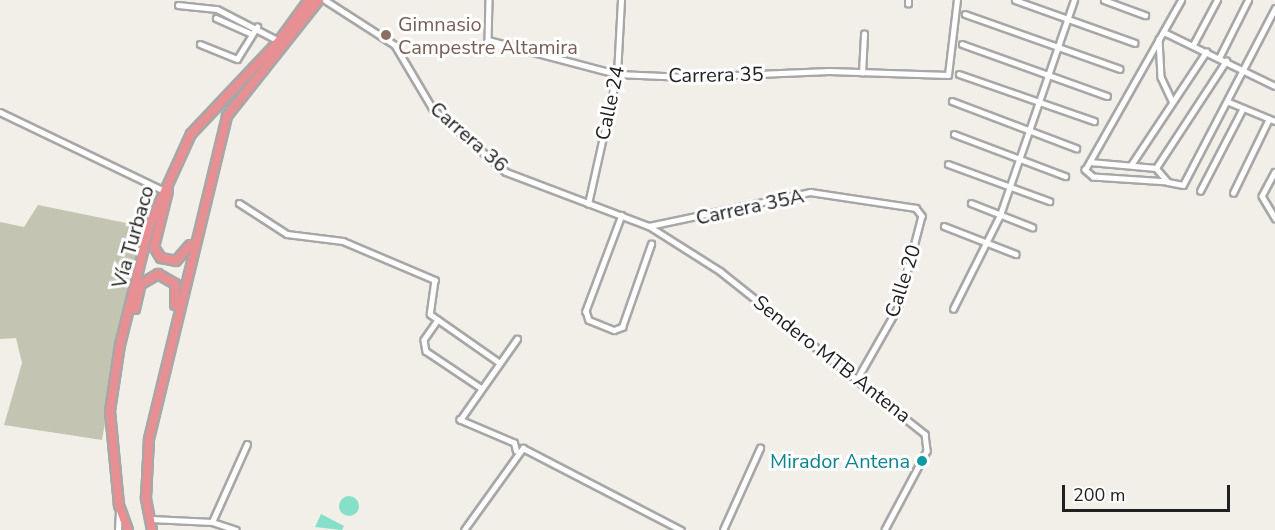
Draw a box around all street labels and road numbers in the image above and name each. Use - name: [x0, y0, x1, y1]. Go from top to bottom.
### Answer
- street label: Carrera 35: [668, 62, 764, 88]
- street label: Calle 24: [590, 64, 630, 142]
- street label: Carrera 36: [425, 97, 513, 177]
- street label: Vía Turbaco: [107, 183, 159, 291]
- street label: Carrera 35A: [694, 184, 806, 230]
- street label: Calle 20: [880, 242, 926, 320]
- street label: Sendero MTB Antena: [749, 290, 915, 428]

